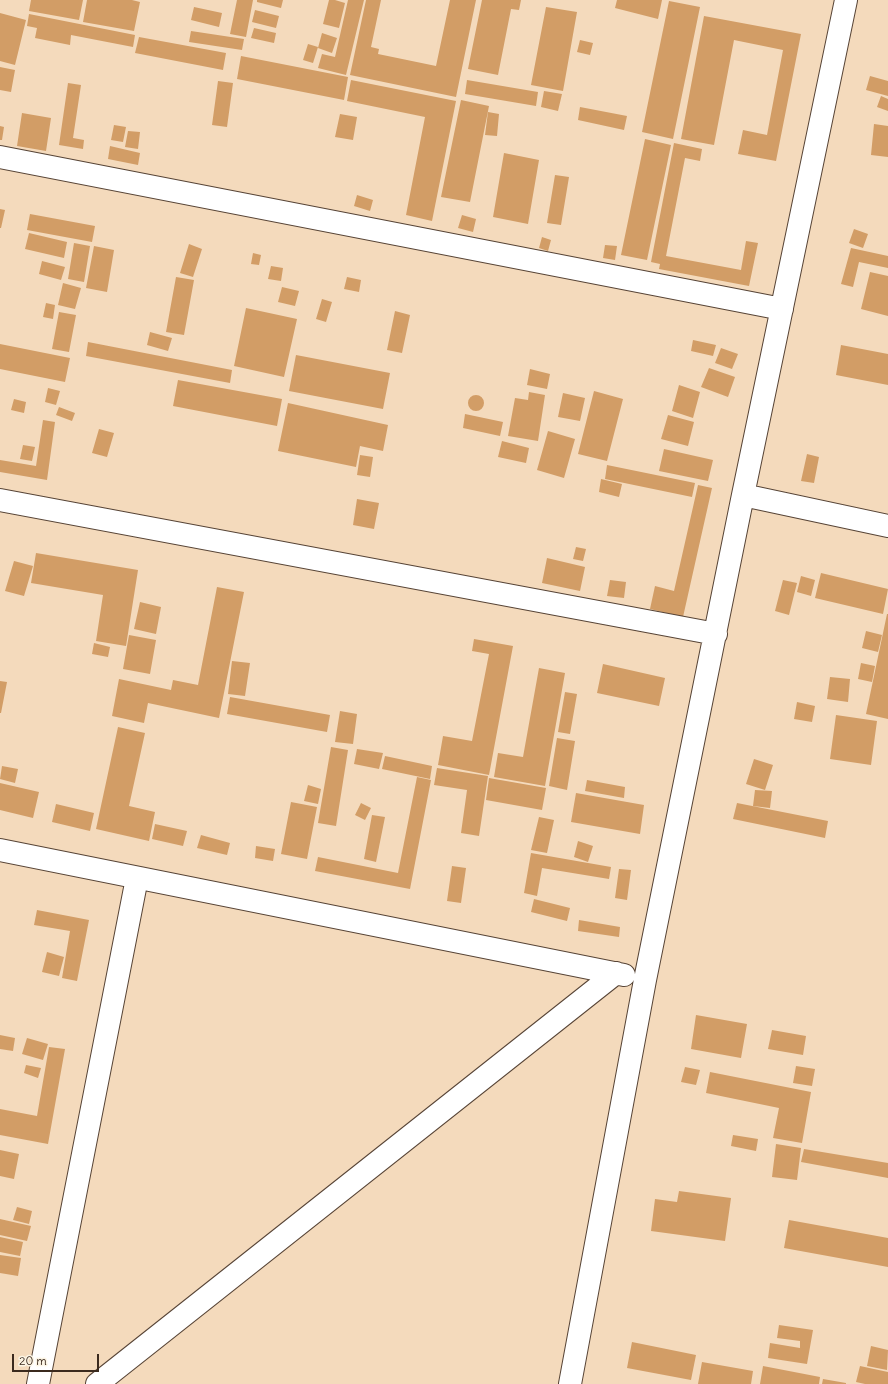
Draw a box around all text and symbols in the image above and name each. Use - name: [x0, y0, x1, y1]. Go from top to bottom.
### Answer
- scale bar: [14, 1346, 101, 1372]
- text: 20 m: [19, 1353, 47, 1368]

